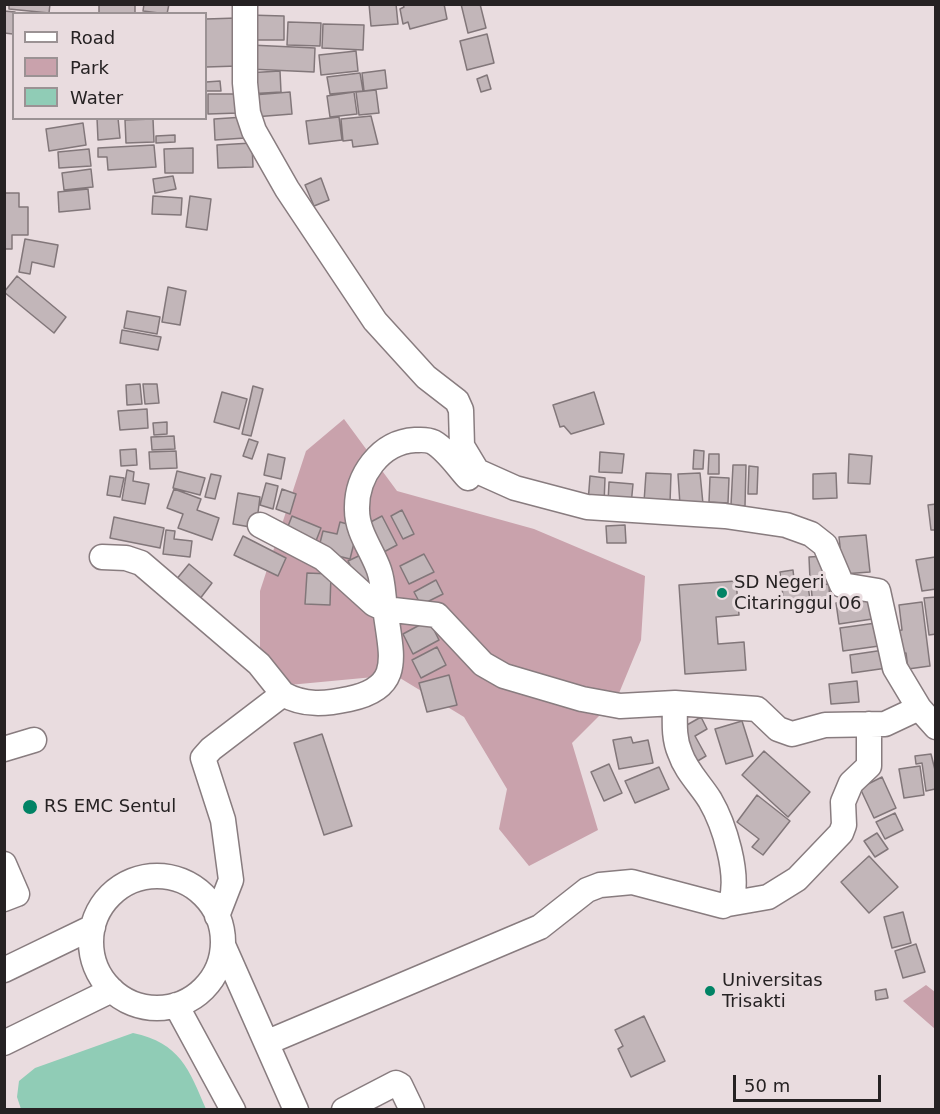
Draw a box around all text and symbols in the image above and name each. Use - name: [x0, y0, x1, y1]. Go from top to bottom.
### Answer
- legend: [12, 12, 207, 120]
- text: Road: [70, 27, 115, 48]
- text: Park: [70, 57, 109, 78]
- text: Water: [70, 87, 123, 108]
- place label: SD Negeri Citaringgul 06: [734, 572, 861, 614]
- marker: SD Negeri Citaringgul 06: [715, 586, 729, 600]
- place label: RS EMC Sentul: [44, 796, 176, 818]
- marker: RS EMC Sentul: [21, 798, 39, 816]
- place label: Universitas Trisakti: [722, 970, 823, 1012]
- marker: Universitas Trisakti: [703, 984, 717, 998]
- scale bar: [736, 1063, 884, 1101]
- text: 50 m: [744, 1075, 790, 1096]

